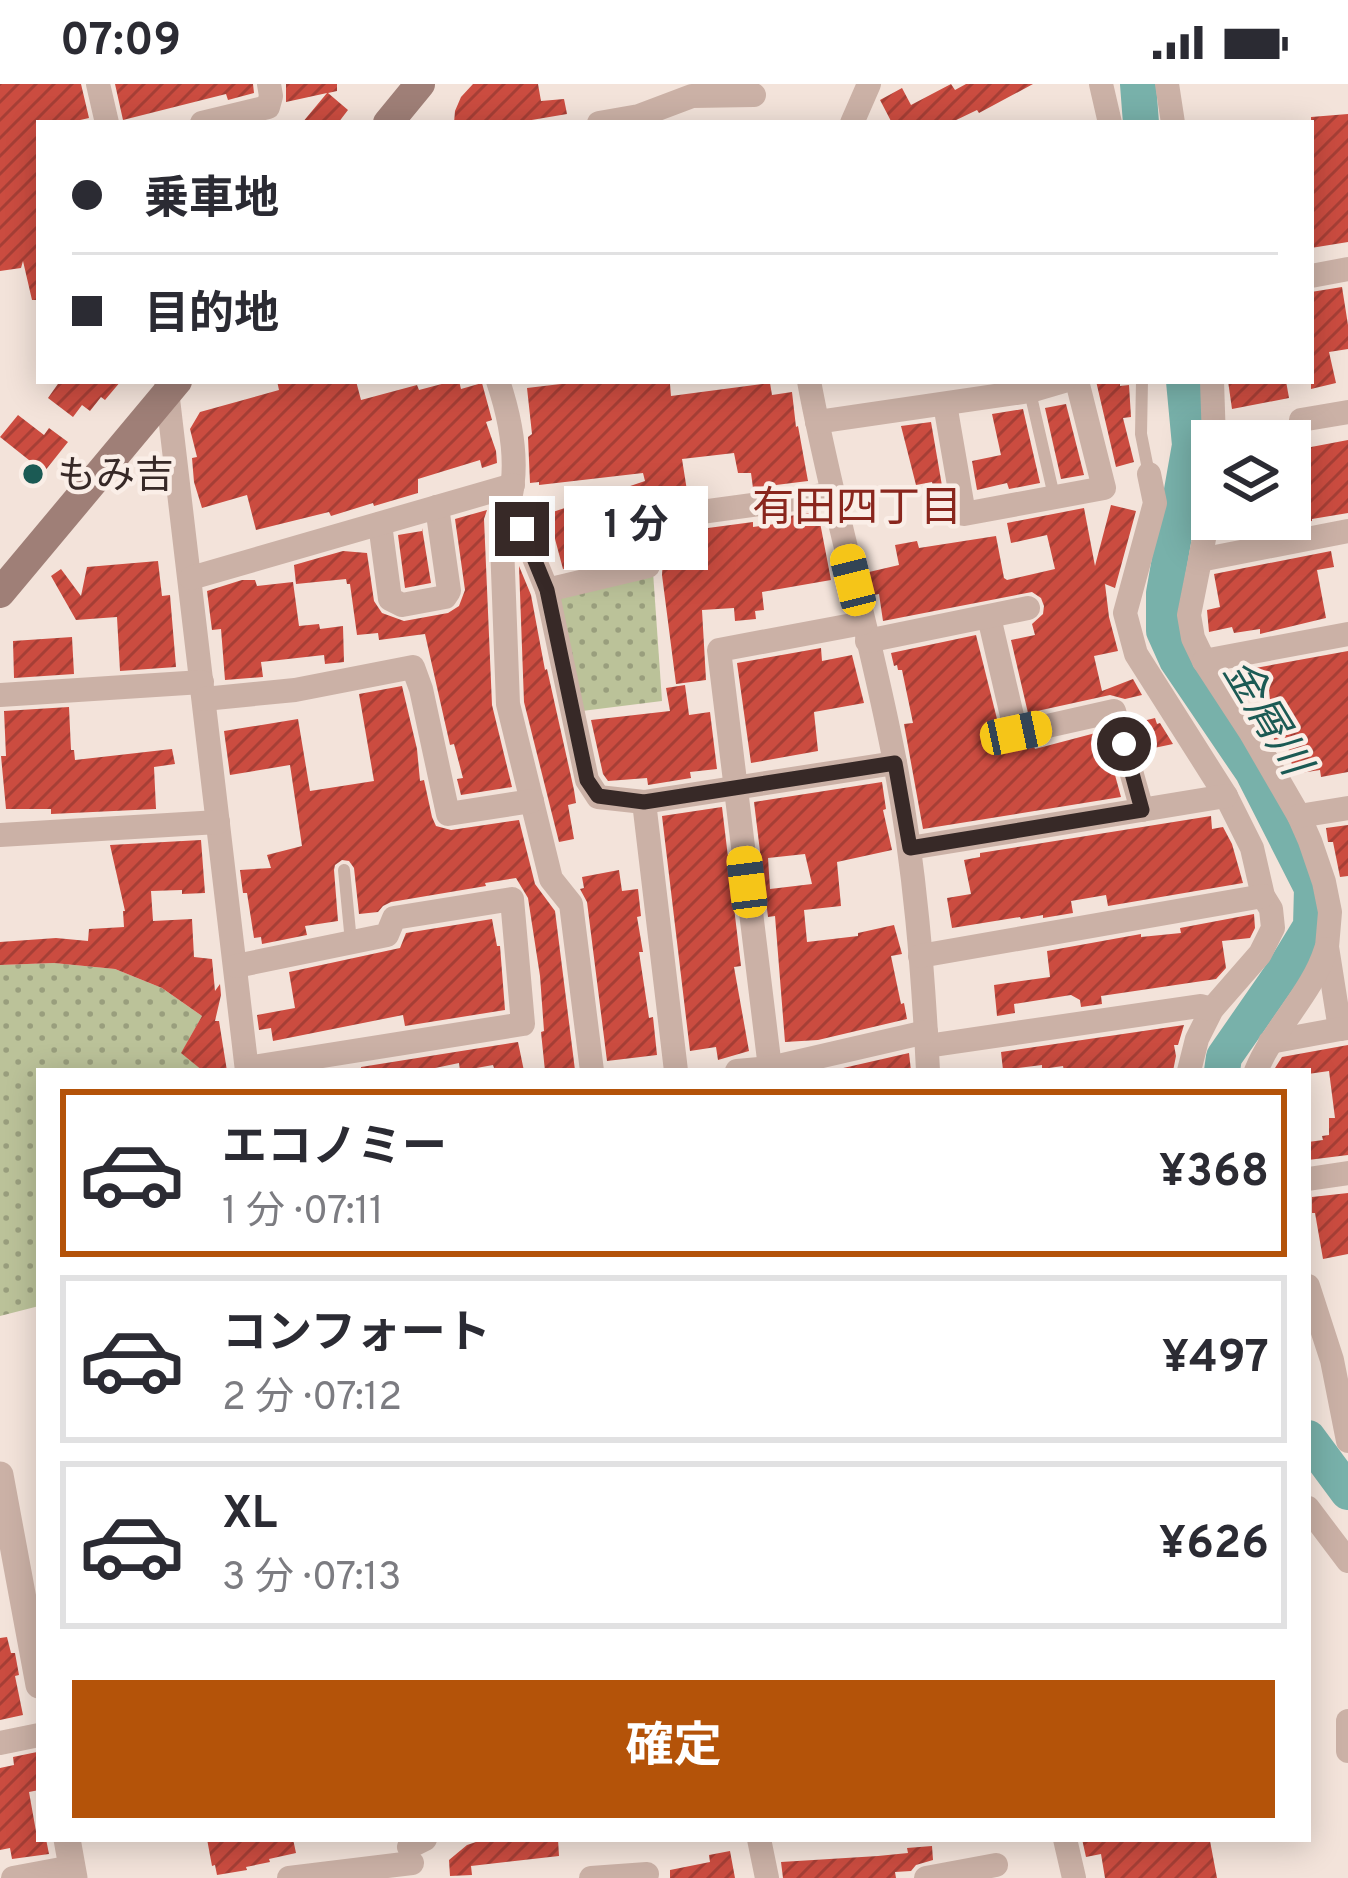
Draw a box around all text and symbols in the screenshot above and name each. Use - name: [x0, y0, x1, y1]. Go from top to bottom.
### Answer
- text: 07:09: [60, 14, 181, 71]
- text: 乗車地: [144, 173, 279, 230]
- text: 目的地: [144, 288, 279, 345]
- map controls: [1191, 420, 1311, 540]
- button: layers: [1191, 420, 1311, 540]
- place label: もみ吉: [57, 454, 174, 503]
- marker: もみ吉: [20, 461, 46, 487]
- district label: 有田四丁目: [752, 484, 962, 537]
- callout: 1 分: [564, 487, 708, 571]
- route end: [495, 502, 549, 556]
- text: 1 分: [604, 503, 668, 552]
- car: [827, 541, 879, 619]
- water label: 金屑川: [1209, 651, 1321, 789]
- car: [977, 708, 1055, 758]
- route start: [1097, 717, 1151, 771]
- car: [725, 844, 769, 920]
- icon: car: [78, 1119, 186, 1227]
- text: エコノミー: [222, 1121, 447, 1178]
- text: ¥368: [1159, 1145, 1269, 1202]
- text: 1 分 · 07:11: [222, 1189, 384, 1238]
- icon: car: [78, 1305, 186, 1413]
- text: コンフォート: [222, 1307, 491, 1364]
- text: ¥497: [1162, 1331, 1269, 1388]
- text: 2 分 · 07:12: [222, 1375, 402, 1424]
- text: XL: [222, 1487, 277, 1544]
- icon: car: [78, 1491, 186, 1599]
- text: ¥626: [1159, 1517, 1269, 1574]
- text: 3 分 · 07:13: [222, 1555, 401, 1604]
- button: 確定: [72, 1680, 1275, 1818]

